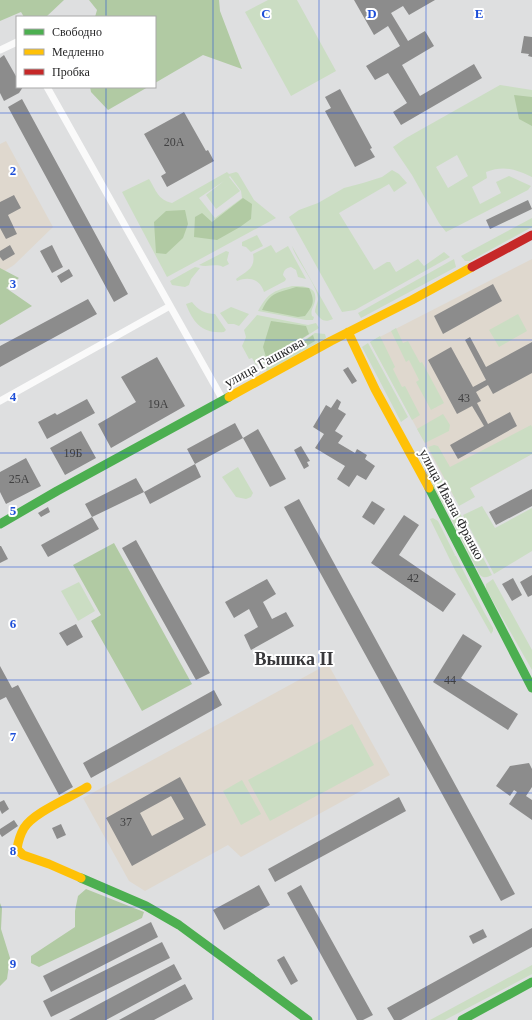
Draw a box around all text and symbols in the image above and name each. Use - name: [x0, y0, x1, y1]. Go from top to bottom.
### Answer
- text: C: [261, 6, 271, 21]
- text: D: [367, 6, 377, 21]
- text: E: [475, 6, 483, 21]
- legend: [16, 16, 156, 88]
- text: Свободно: [52, 25, 102, 39]
- text: Медленно: [52, 45, 104, 59]
- text: Пробка: [52, 65, 90, 79]
- house number: 20А: [164, 135, 185, 149]
- text: 2: [10, 163, 16, 178]
- text: 3: [10, 276, 17, 291]
- street label: улица Гашкова: [222, 334, 307, 390]
- text: 4: [10, 389, 17, 404]
- house number: 43: [458, 391, 470, 405]
- house number: 19А: [148, 397, 169, 411]
- house number: 19Б: [64, 446, 83, 460]
- street label: улица Ивана Франко: [416, 446, 487, 562]
- house number: 25А: [9, 472, 30, 486]
- text: 5: [10, 503, 17, 518]
- house number: 42: [407, 571, 419, 585]
- text: 6: [10, 616, 17, 631]
- district label: Вышка II: [255, 649, 333, 669]
- house number: 44: [444, 673, 456, 687]
- text: 7: [10, 729, 17, 744]
- house number: 37: [120, 815, 132, 829]
- text: 8: [10, 843, 17, 858]
- text: 9: [10, 956, 17, 971]

